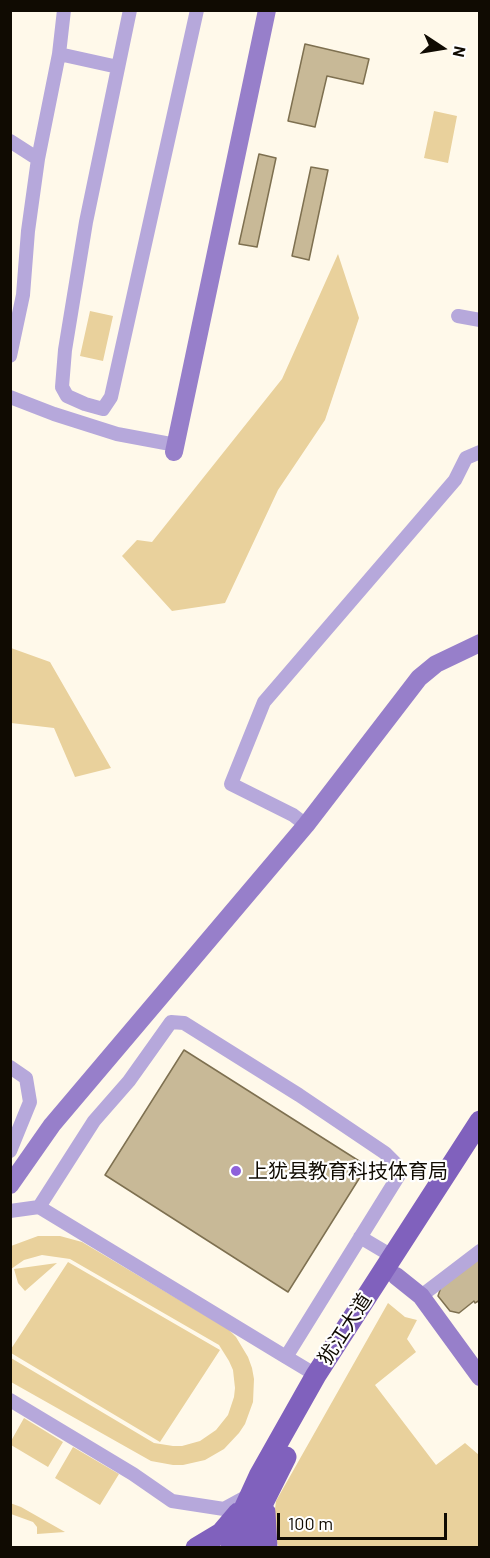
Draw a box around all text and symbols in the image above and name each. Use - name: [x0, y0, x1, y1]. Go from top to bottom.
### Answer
- north arrow: [412, 18, 472, 78]
- text: N: [450, 45, 470, 59]
- place label: 上犹县教育科技体育局: [248, 1159, 448, 1183]
- marker: 上犹县教育科技体育局: [229, 1164, 243, 1178]
- street label: 犹江大道: [313, 1289, 377, 1369]
- scale bar: [280, 1501, 450, 1539]
- text: 100 m: [288, 1512, 333, 1534]

